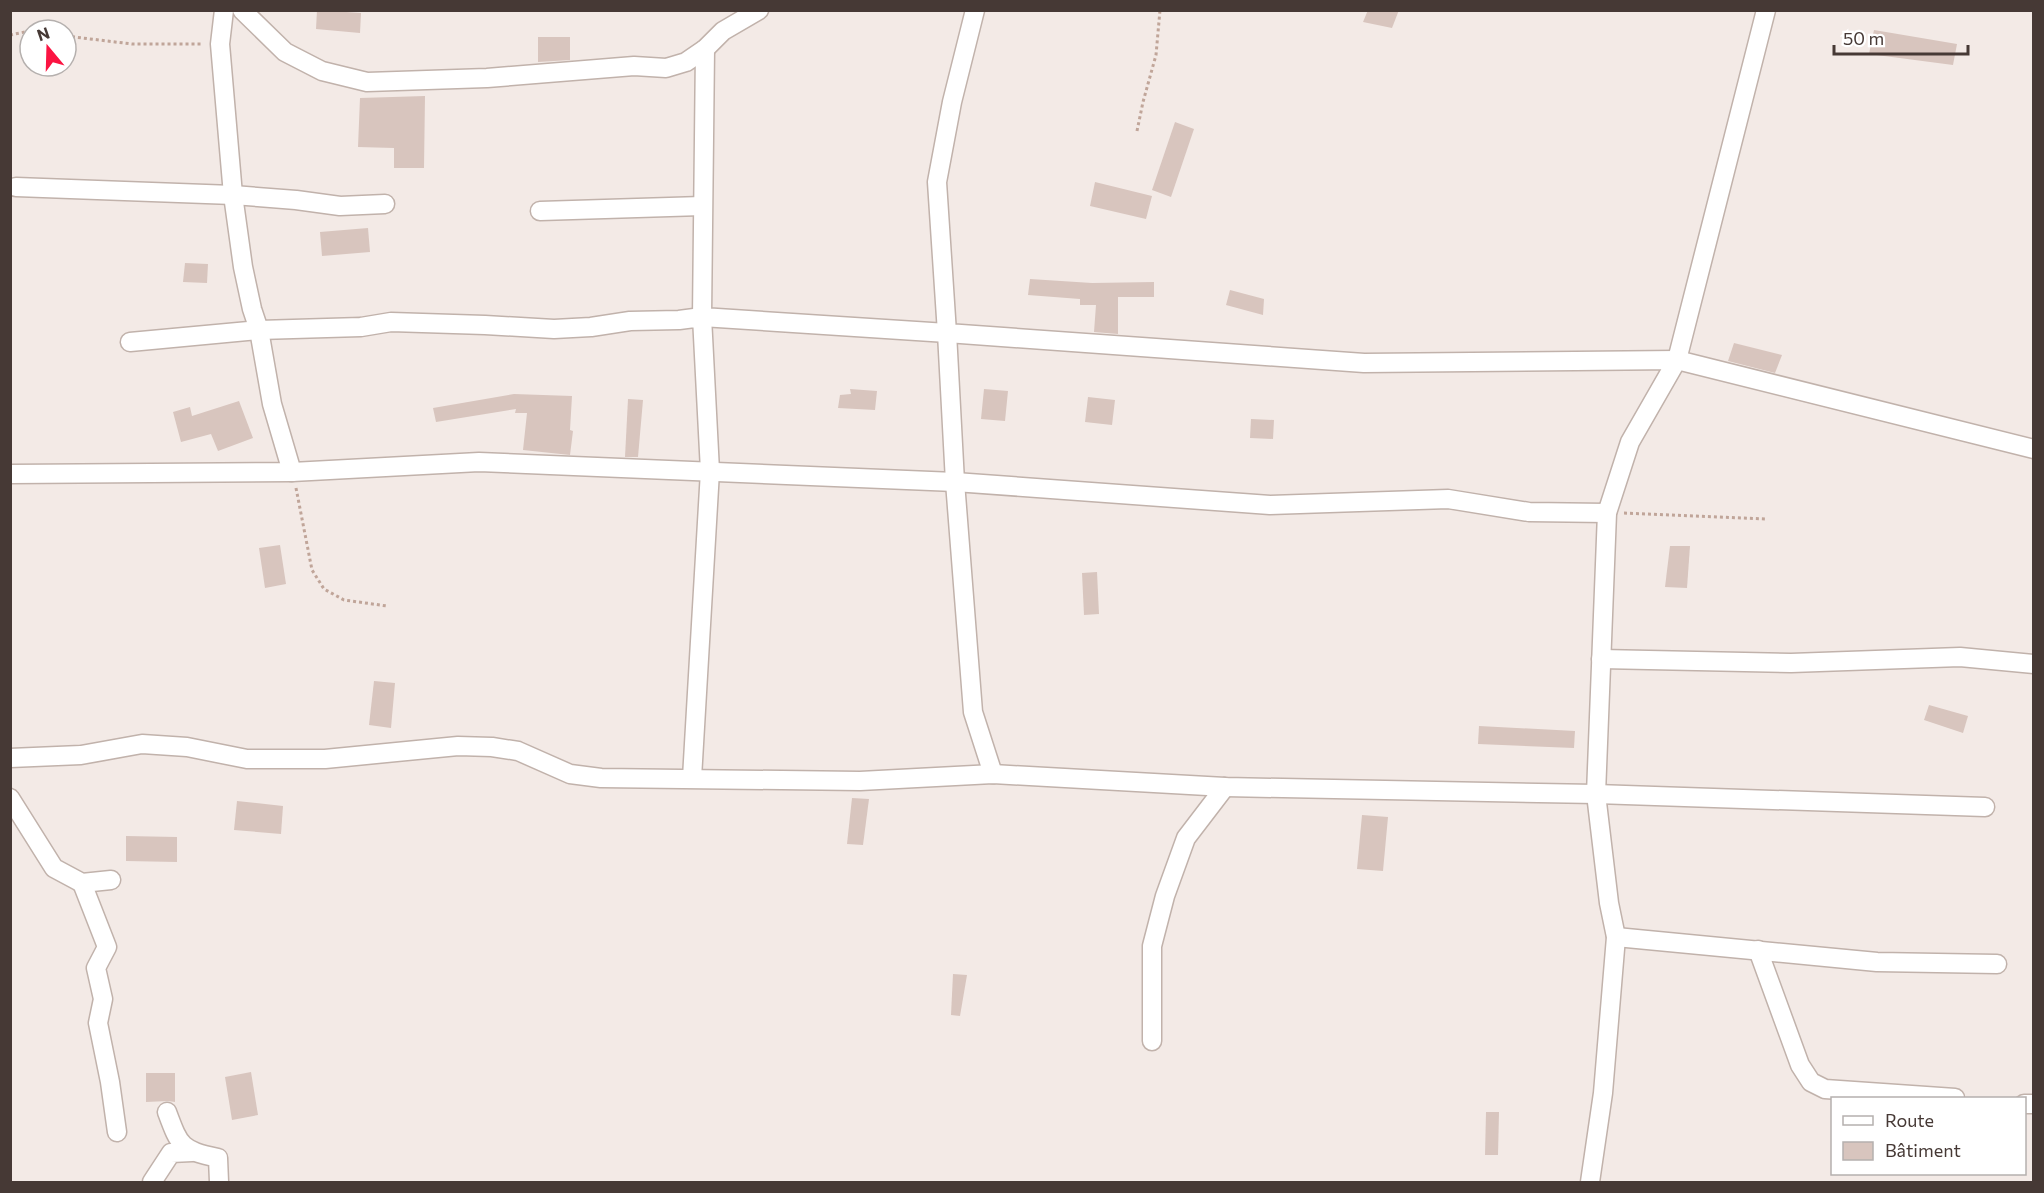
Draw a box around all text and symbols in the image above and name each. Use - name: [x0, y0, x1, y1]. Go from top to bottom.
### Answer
- north arrow: [18, 18, 78, 78]
- scale bar: [1834, 18, 1968, 56]
- text: N: [34, 22, 52, 44]
- text: 50 m: [1843, 27, 1884, 49]
- legend: [1831, 1097, 2026, 1175]
- text: Route: [1885, 1109, 1934, 1131]
- text: Bâtiment: [1885, 1139, 1961, 1161]

